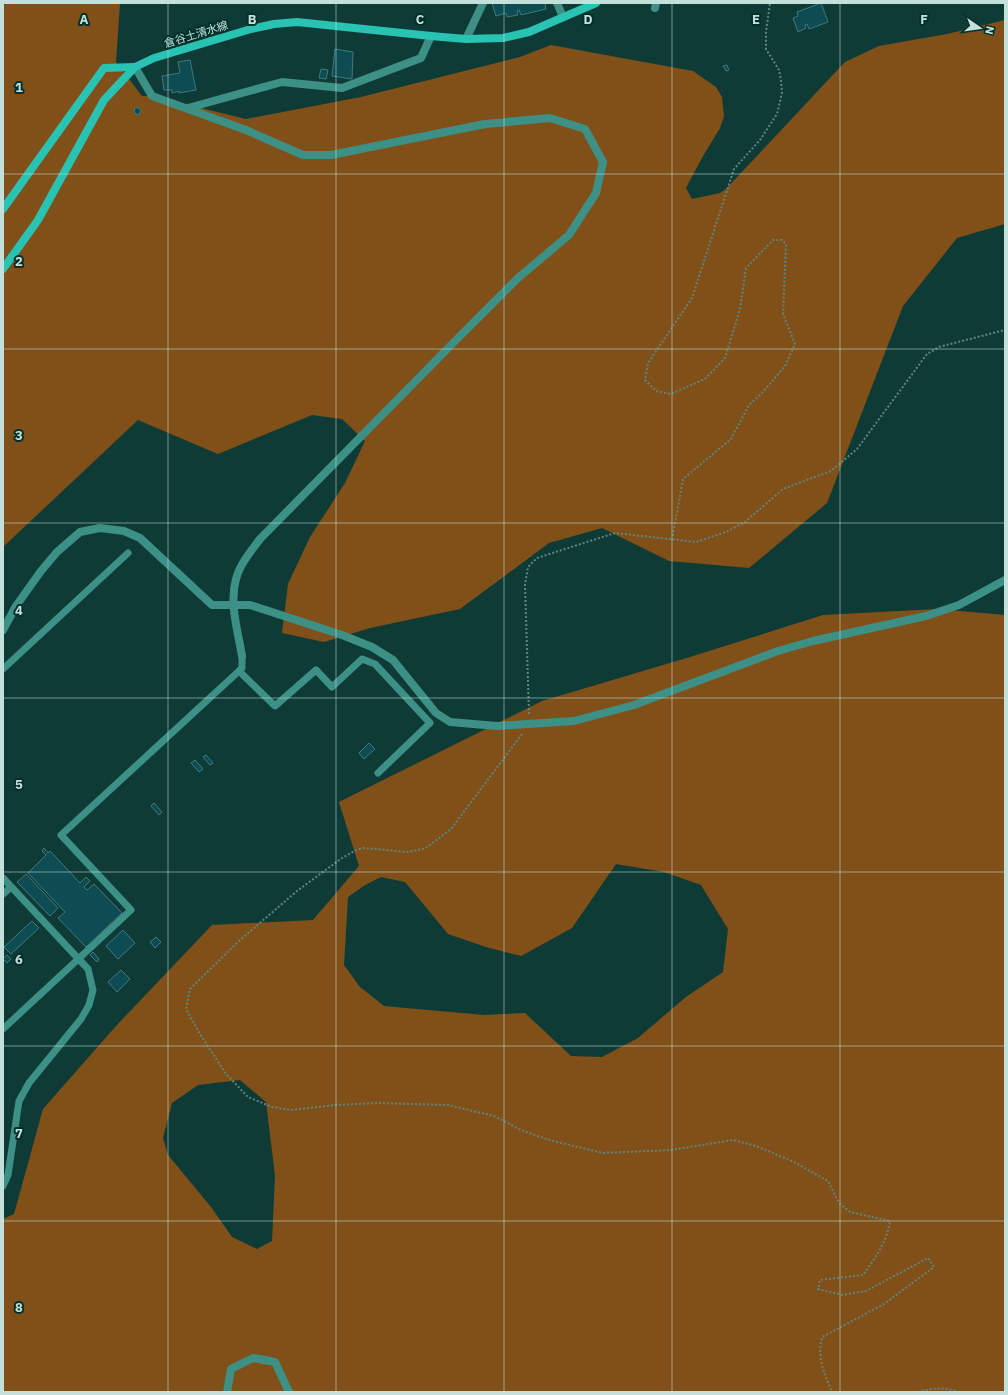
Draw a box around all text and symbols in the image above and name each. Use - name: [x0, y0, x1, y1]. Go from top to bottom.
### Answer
- north arrow: [960, 8, 1000, 48]
- text: A: [80, 11, 89, 28]
- text: B: [248, 11, 257, 28]
- text: C: [416, 11, 425, 28]
- text: D: [583, 11, 593, 28]
- text: E: [752, 11, 760, 28]
- text: F: [920, 11, 928, 28]
- street label: 倉谷土清水線: [162, 18, 230, 50]
- text: N: [982, 25, 997, 36]
- text: 1: [15, 79, 23, 96]
- text: 2: [15, 253, 23, 270]
- text: 3: [15, 427, 23, 444]
- text: 4: [15, 602, 23, 619]
- text: 5: [15, 776, 23, 793]
- text: 6: [15, 951, 23, 968]
- text: 7: [15, 1125, 23, 1142]
- text: 8: [15, 1299, 23, 1316]

